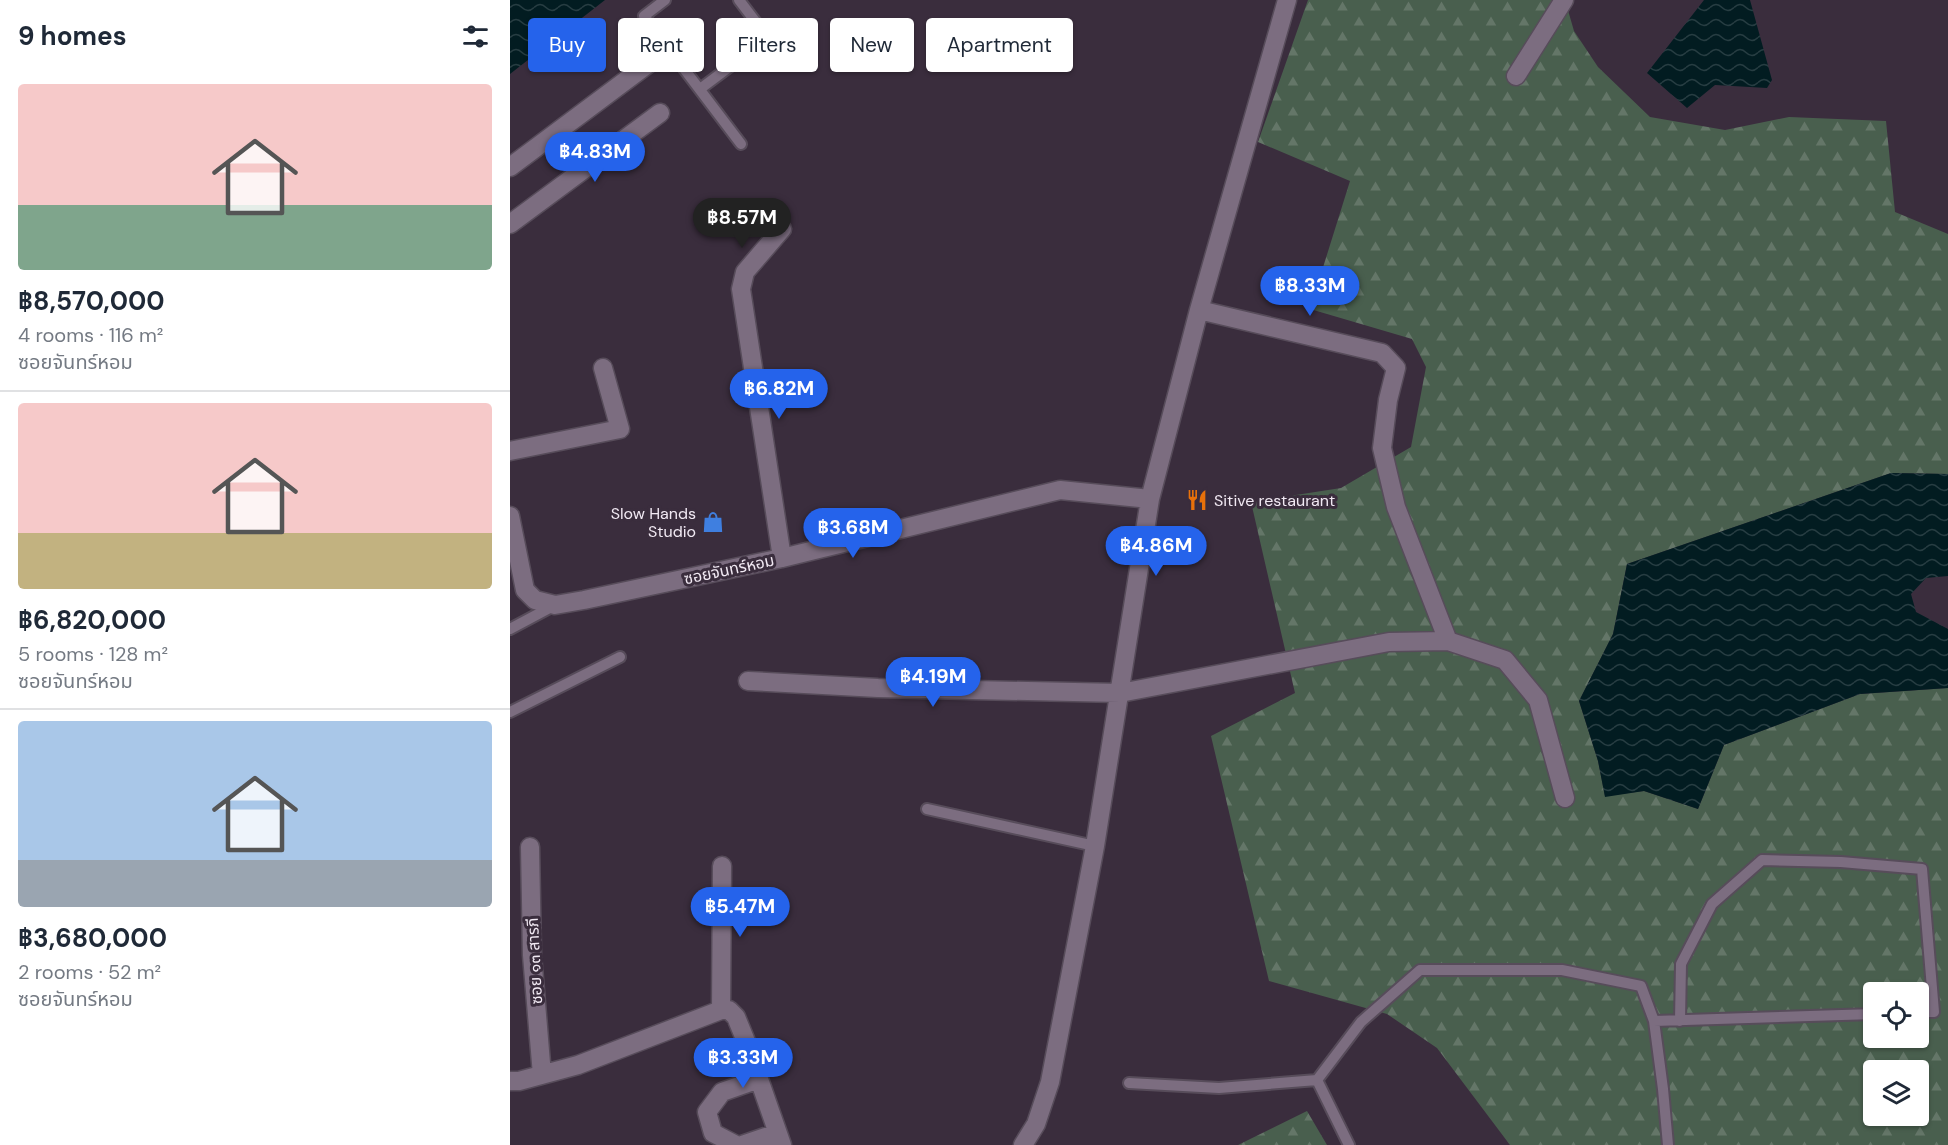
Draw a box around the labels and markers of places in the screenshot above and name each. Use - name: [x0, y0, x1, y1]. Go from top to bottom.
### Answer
- pin: ฿4.83M: [546, 132, 644, 183]
- pin: ฿8.57M: [693, 198, 791, 249]
- pin: ฿8.33M: [1261, 266, 1359, 317]
- pin: ฿6.82M: [730, 369, 828, 420]
- restaurant icon: Sitive restaurant: [1185, 488, 1209, 512]
- place label: Sitive restaurant: [1214, 490, 1335, 511]
- place label: Slow Hands Studio: [611, 503, 696, 542]
- pin: ฿3.68M: [804, 508, 902, 559]
- shop icon: Slow Hands Studio: [701, 510, 725, 534]
- pin: ฿4.86M: [1107, 526, 1205, 577]
- pin: ฿4.19M: [884, 657, 982, 708]
- pin: ฿5.47M: [691, 887, 789, 938]
- pin: ฿3.33M: [694, 1038, 792, 1089]

